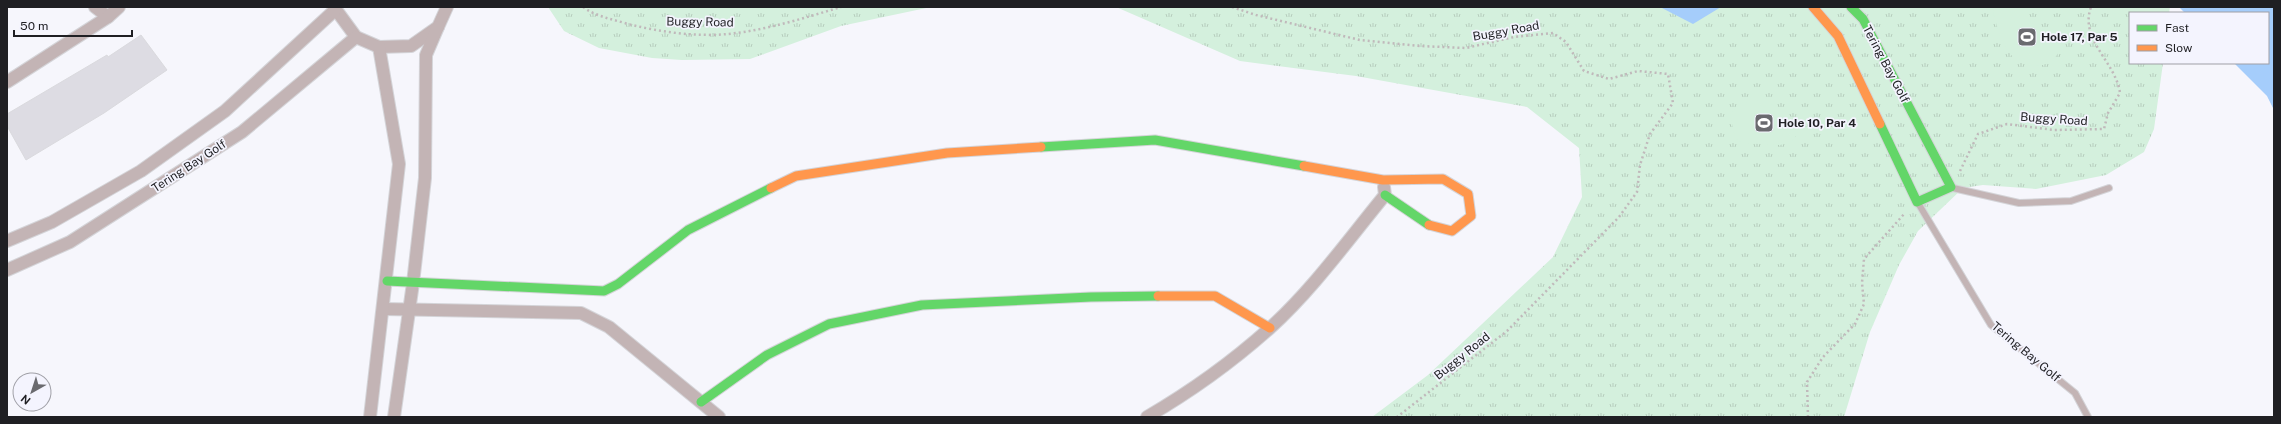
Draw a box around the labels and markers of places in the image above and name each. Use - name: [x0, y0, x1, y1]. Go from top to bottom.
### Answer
- sports icon: Hole 17, Par 5: [2016, 26, 2038, 48]
- place label: Hole 17, Par 5: [2041, 30, 2118, 44]
- sports icon: Hole 10, Par 4: [1753, 112, 1775, 134]
- place label: Hole 10, Par 4: [1778, 116, 1856, 130]

